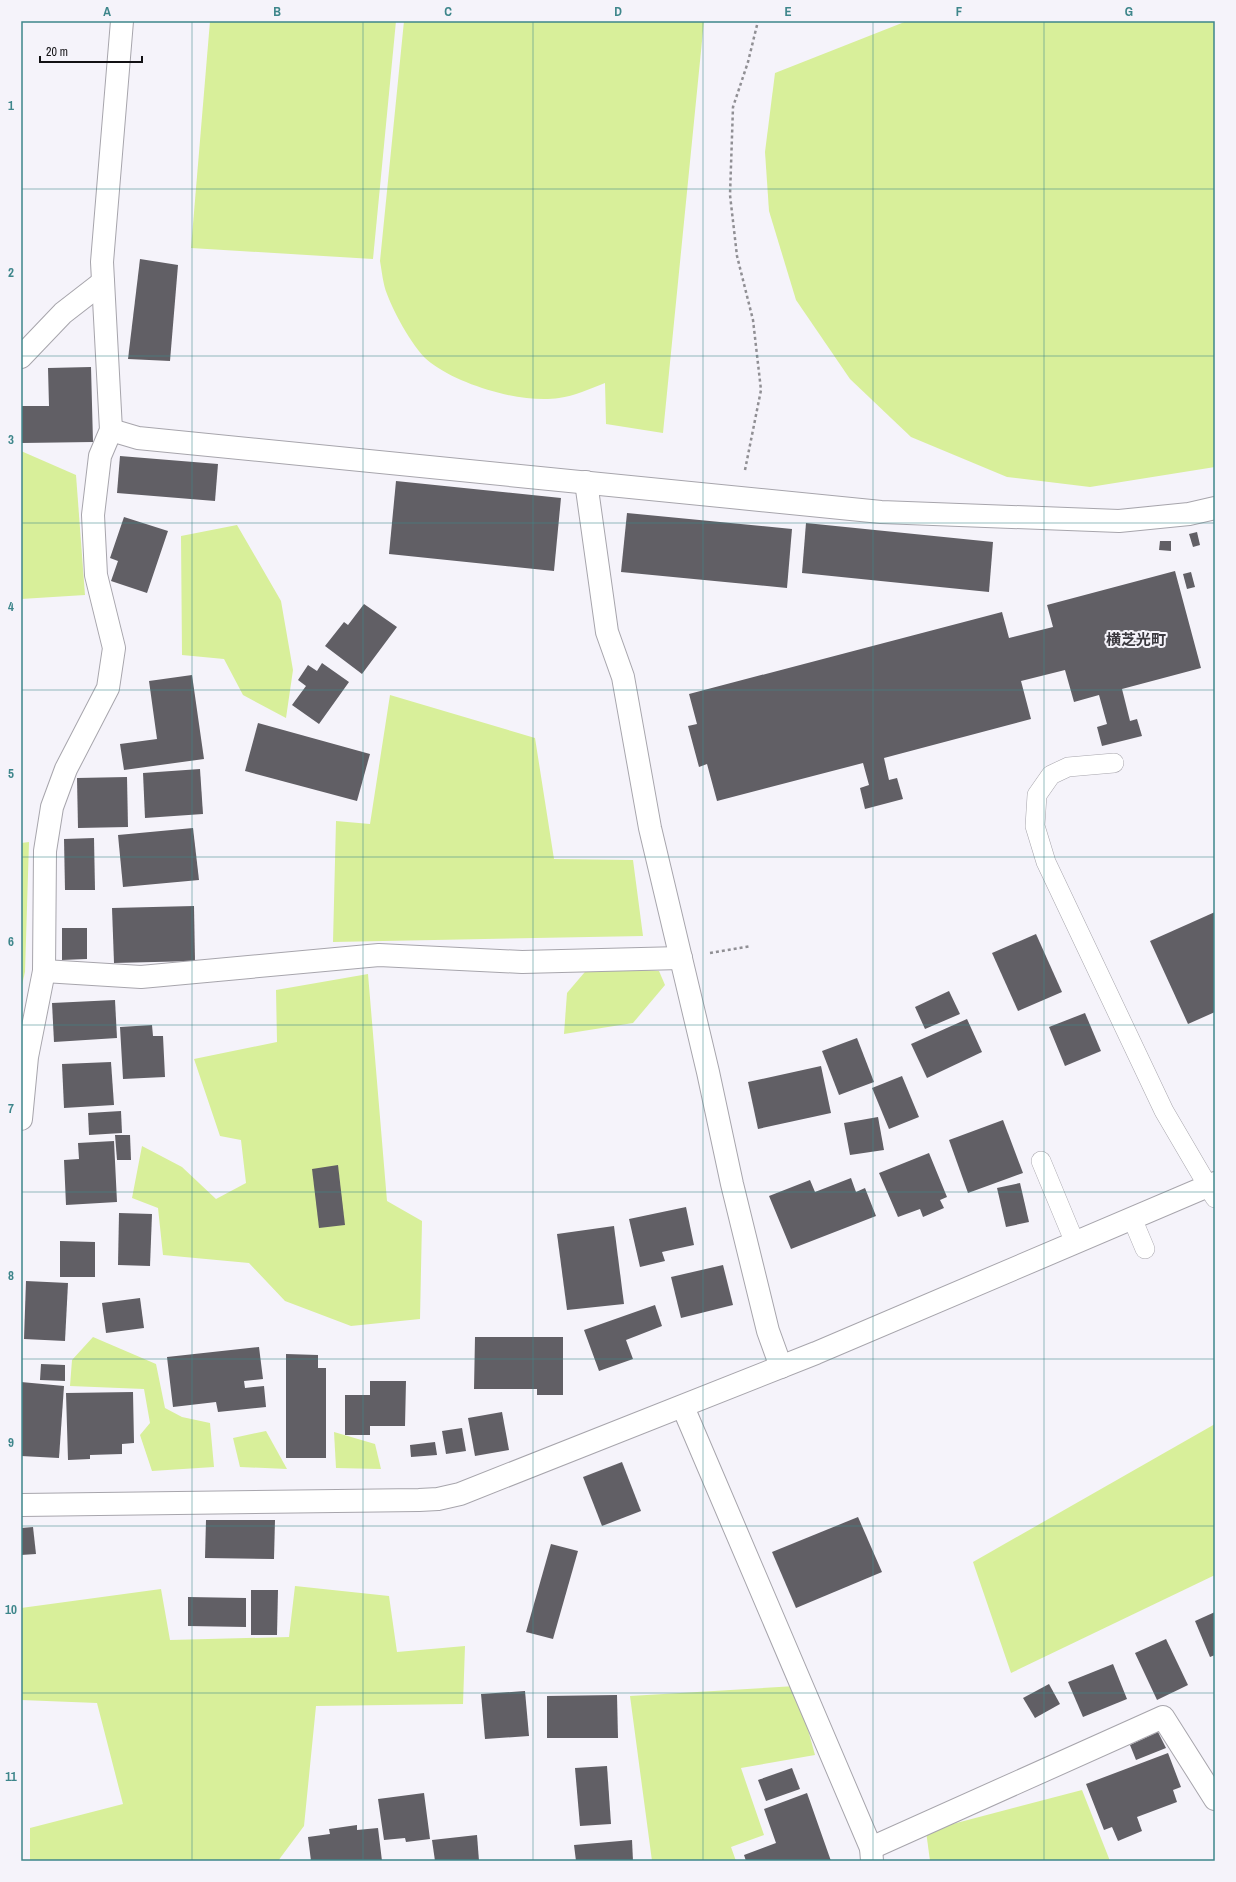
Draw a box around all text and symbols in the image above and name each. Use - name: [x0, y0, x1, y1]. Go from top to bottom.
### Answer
- text: A: [103, 3, 111, 20]
- text: B: [273, 3, 281, 20]
- text: C: [444, 3, 452, 20]
- text: D: [614, 3, 622, 20]
- text: E: [784, 3, 792, 20]
- text: F: [956, 3, 963, 20]
- text: G: [1125, 3, 1133, 20]
- scale bar: [40, 38, 142, 64]
- text: 20 m: [46, 44, 68, 60]
- text: 1: [8, 97, 14, 114]
- text: 2: [8, 264, 14, 281]
- text: 3: [8, 431, 14, 448]
- text: 4: [8, 598, 14, 615]
- district label: 横芝光町: [1106, 629, 1166, 650]
- text: 5: [8, 765, 14, 782]
- text: 6: [8, 933, 14, 950]
- text: 7: [8, 1100, 14, 1117]
- text: 8: [8, 1267, 14, 1284]
- text: 9: [8, 1434, 14, 1451]
- text: 10: [5, 1601, 17, 1618]
- text: 11: [5, 1768, 17, 1785]

